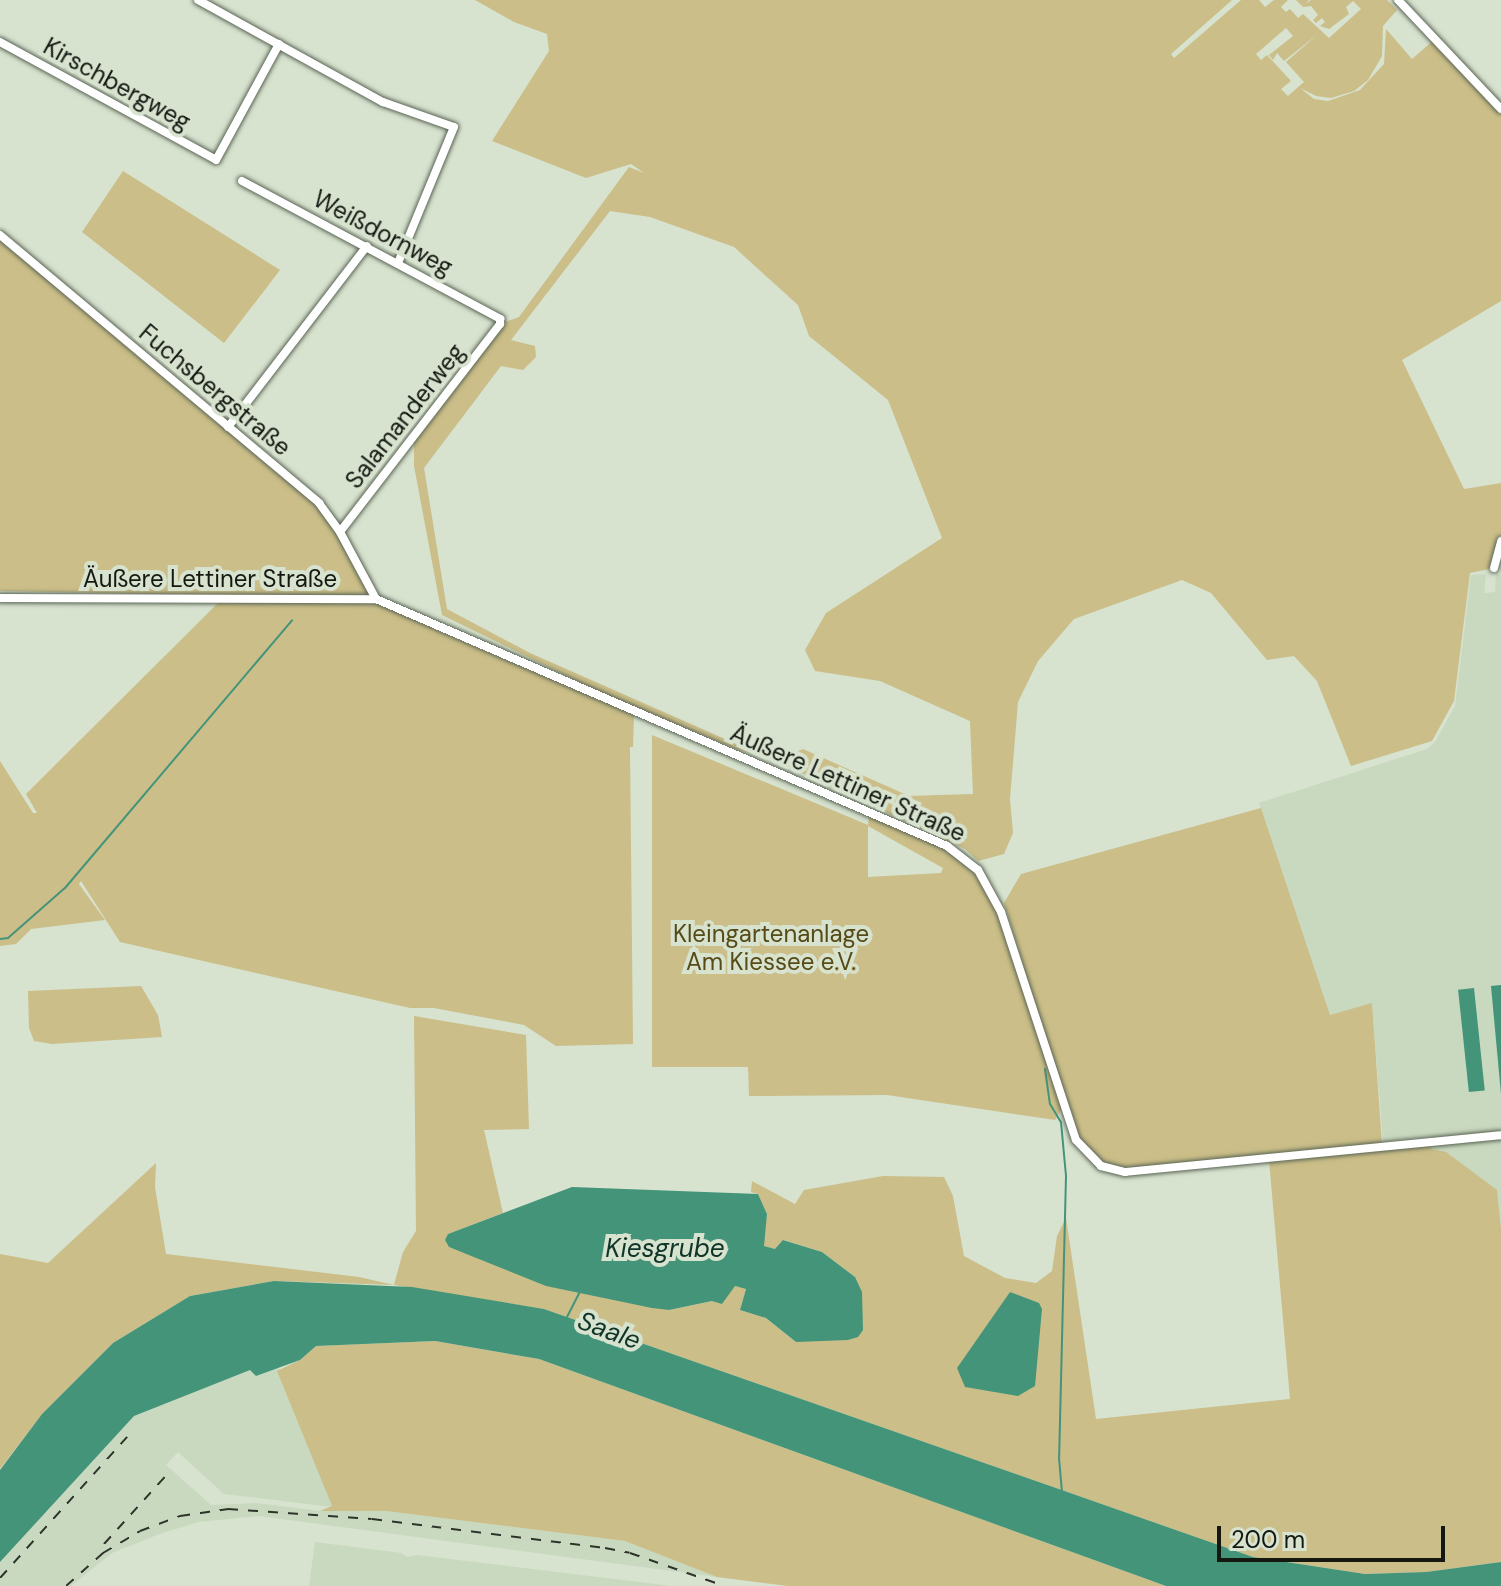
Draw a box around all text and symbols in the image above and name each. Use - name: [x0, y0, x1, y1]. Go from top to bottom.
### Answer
- street label: Kirschbergweg: [38, 32, 196, 136]
- street label: Weißdornweg: [308, 184, 458, 282]
- street label: Fuchsbergstraße: [133, 318, 297, 462]
- street label: Salamanderweg: [339, 338, 471, 494]
- street label: Äußere Lettiner Straße: [83, 565, 337, 593]
- street label: Äußere Lettiner Straße: [726, 718, 970, 848]
- park label: Kleingartenanlage Am Kiessee e.V.: [673, 920, 869, 976]
- water label: Kiesgrube: [605, 1233, 725, 1265]
- water label: Saale: [573, 1305, 645, 1357]
- scale bar: [1221, 1510, 1449, 1560]
- text: 200 m: [1231, 1524, 1305, 1555]

